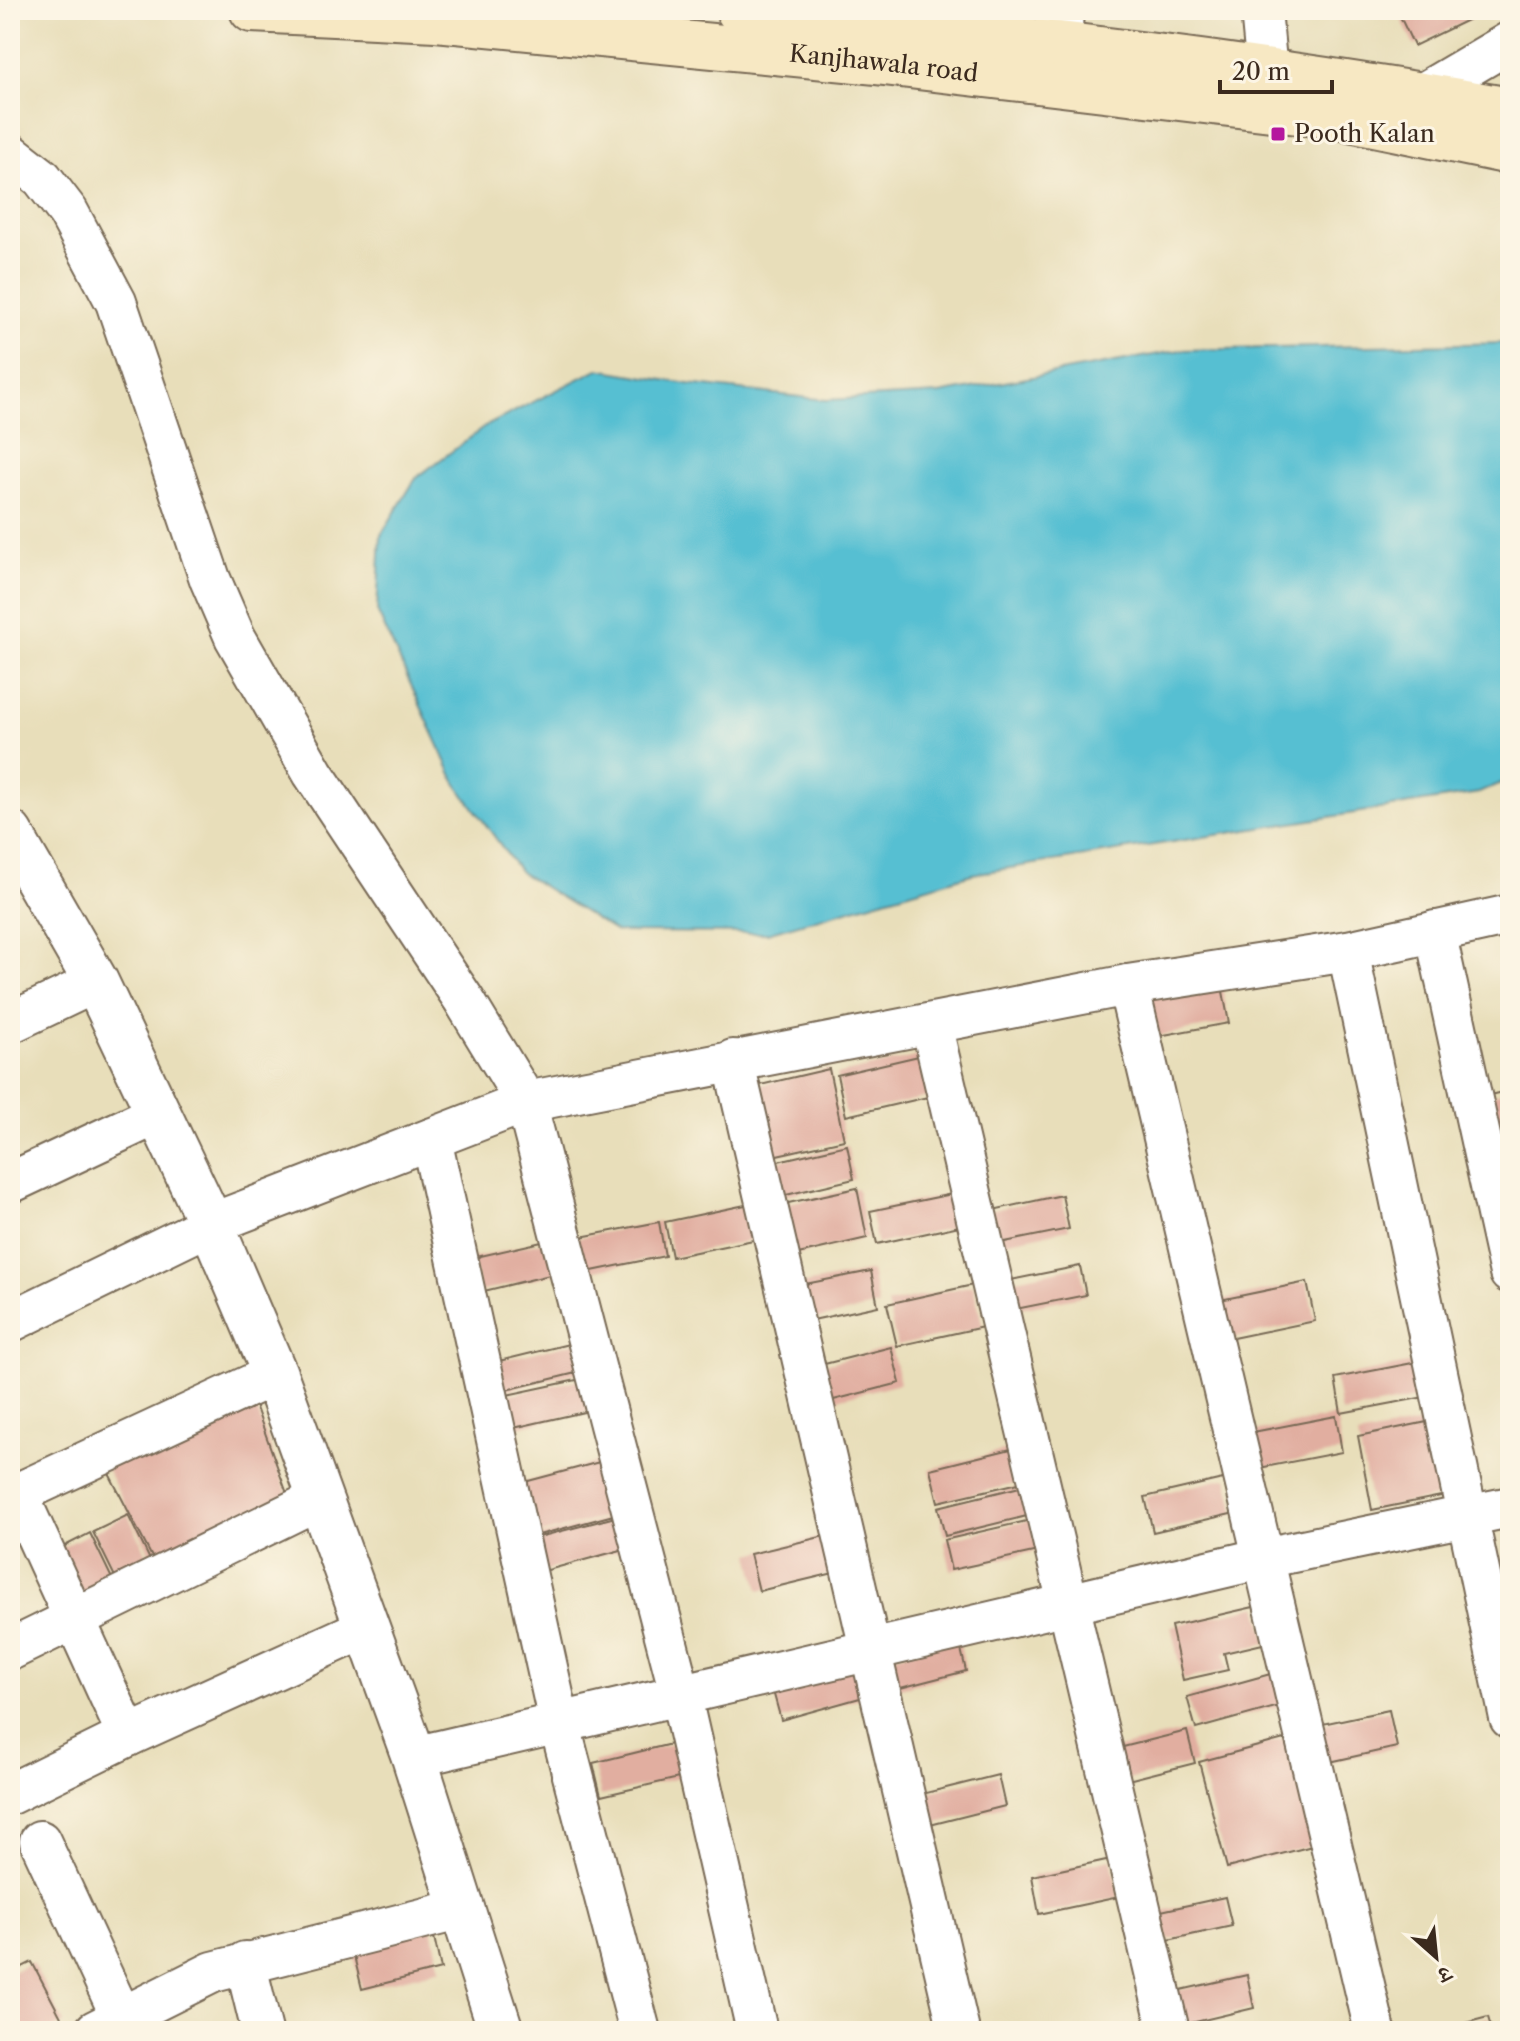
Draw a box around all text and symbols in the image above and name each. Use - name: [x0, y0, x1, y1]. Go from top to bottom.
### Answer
- street label: Kanjhawala road: [788, 39, 980, 88]
- scale bar: [1220, 44, 1332, 94]
- text: 20 m: [1232, 57, 1290, 86]
- place label: Pooth Kalan: [1294, 119, 1435, 148]
- marker: Pooth Kalan: [1269, 125, 1287, 143]
- north arrow: [1396, 1917, 1476, 1997]
- text: उ: [1432, 1959, 1458, 1990]

